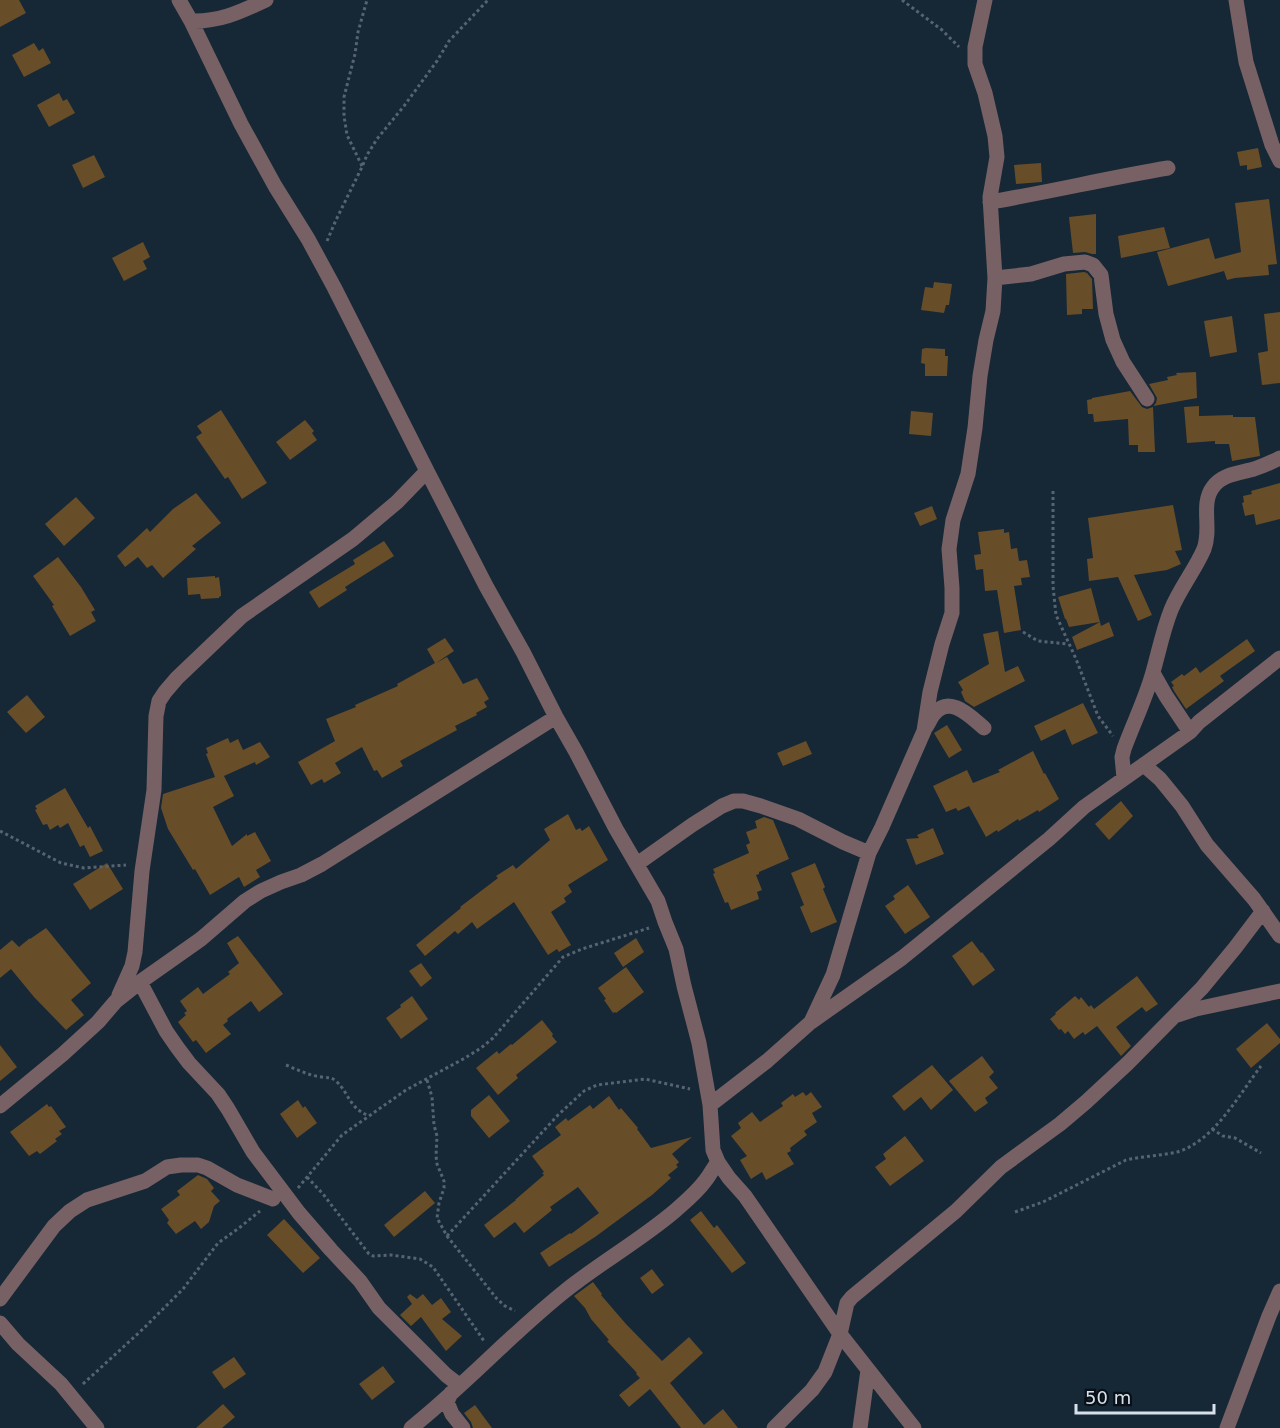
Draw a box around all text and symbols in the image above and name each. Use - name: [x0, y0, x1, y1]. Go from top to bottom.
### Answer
- scale bar: [1076, 1377, 1214, 1415]
- text: 50 m: [1085, 1387, 1131, 1408]

